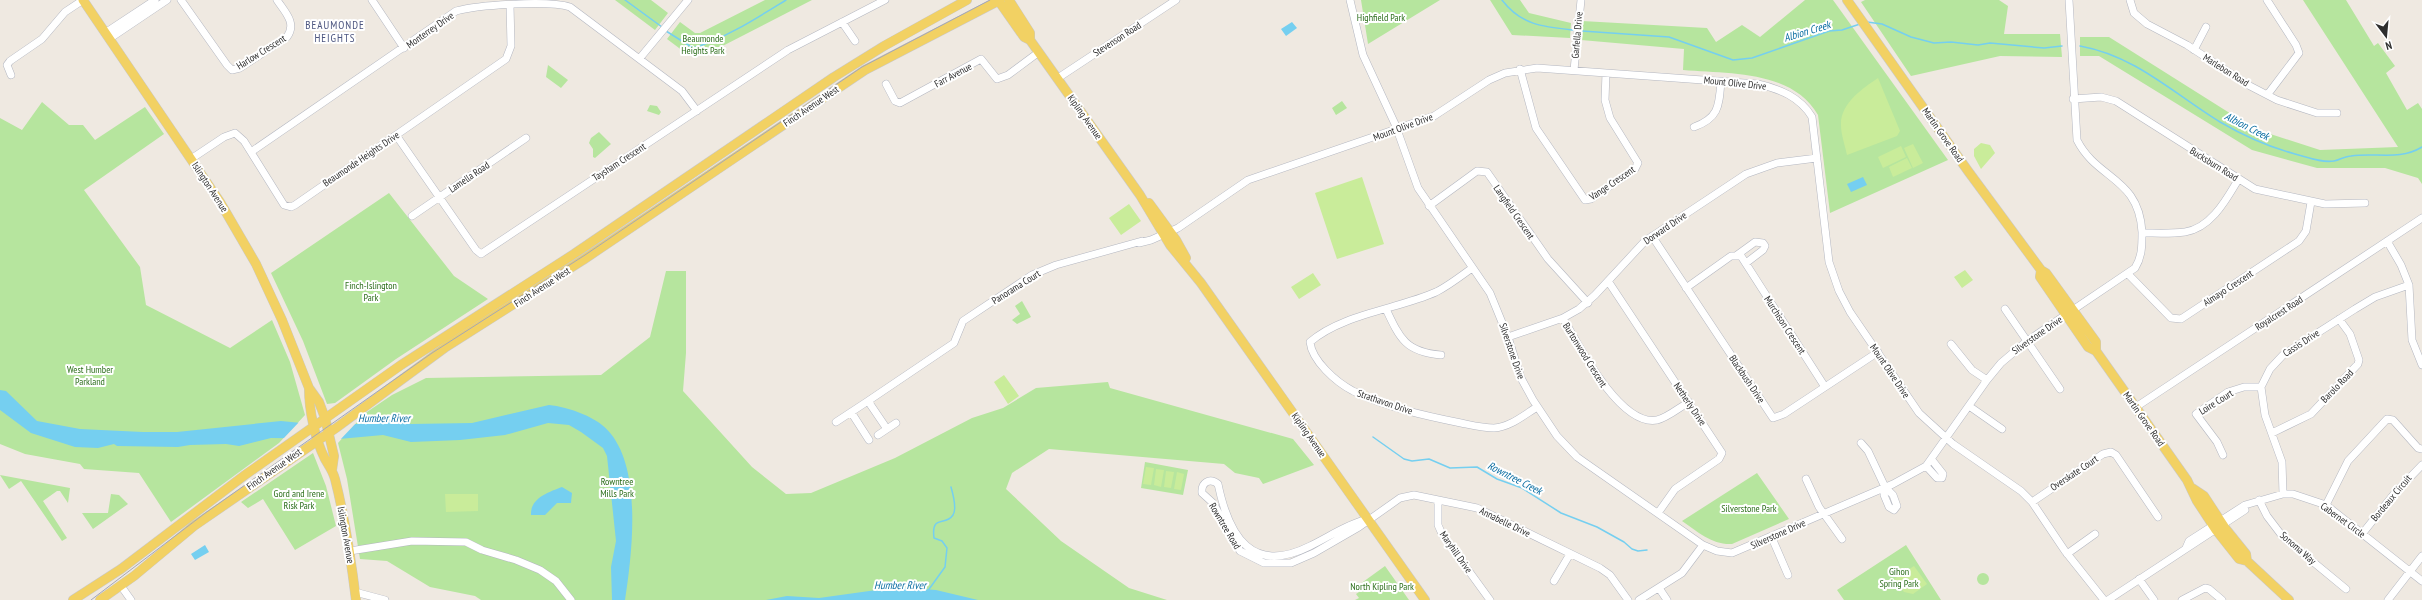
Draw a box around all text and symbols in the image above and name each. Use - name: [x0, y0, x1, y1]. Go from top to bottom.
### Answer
- street label: Monterrey Drive: [404, 9, 456, 51]
- park label: Highfield Park: [1357, 11, 1405, 24]
- street label: Garfella Drive: [1568, 11, 1586, 59]
- north arrow: [2366, 16, 2406, 56]
- water label: Albion Creek: [1782, 17, 1834, 45]
- district label: BEAUMONDE HEIGHTS: [305, 18, 365, 45]
- street label: Stevenson Road: [1091, 19, 1143, 59]
- street label: Harlow Crescent: [234, 32, 288, 72]
- park label: Beaumonde Heights Park: [681, 32, 725, 57]
- text: N: [2384, 38, 2394, 53]
- street label: Marlebon Road: [2201, 51, 2251, 89]
- street label: Farr Avenue: [932, 60, 974, 90]
- street label: Mount Olive Drive: [1703, 73, 1767, 93]
- street label: Finch Avenue West: [781, 82, 842, 129]
- street label: Kipling Avenue: [1065, 92, 1105, 142]
- street label: Martin Grove Road: [1919, 105, 1967, 165]
- water label: Albion Creek: [2222, 109, 2273, 144]
- street label: Mount Olive Drive: [1371, 110, 1435, 144]
- street label: Beaumonde Heights Drive: [320, 129, 402, 189]
- street label: Taysham Crescent: [590, 140, 648, 184]
- street label: Bucksburn Road: [2187, 144, 2241, 184]
- street label: Islington Avenue: [189, 159, 231, 215]
- street label: Lamella Road: [446, 159, 492, 195]
- street label: Vange Crescent: [1586, 163, 1638, 204]
- street label: Langfield Crescent: [1491, 182, 1538, 242]
- street label: Dorward Drive: [1641, 209, 1689, 247]
- street label: Finch Avenue West: [511, 264, 573, 310]
- street label: Panorama Court: [989, 267, 1043, 307]
- street label: Almayo Crescent: [2200, 267, 2256, 309]
- park label: Finch-Islington Park: [345, 279, 397, 304]
- street label: Murchison Crescent: [1761, 293, 1809, 357]
- street label: Royalcrest Road: [2253, 293, 2305, 333]
- street label: Silverstone Drive: [2009, 313, 2065, 357]
- street label: Burtonwood Crescent: [1560, 320, 1610, 390]
- street label: Silverstone Drive: [1496, 321, 1528, 381]
- street label: Cassis Drive: [2280, 326, 2322, 360]
- street label: Mount Olive Drive: [1867, 341, 1913, 401]
- street label: Blackbush Drive: [1726, 352, 1768, 406]
- park label: West Humber Parkland: [67, 363, 113, 388]
- street label: Barolo Road: [2318, 367, 2356, 405]
- street label: Netherly Drive: [1671, 380, 1709, 428]
- street label: Strathavon Drive: [1356, 386, 1414, 418]
- street label: Loire Court: [2196, 386, 2236, 418]
- street label: Martin Grove Road: [2120, 389, 2168, 449]
- street label: Kipling Avenue: [1289, 410, 1329, 460]
- water label: Humber River: [358, 411, 412, 425]
- street label: Finch Avenue West: [244, 445, 304, 493]
- street label: Overskate Court: [2048, 452, 2101, 494]
- water label: Rowntree Creek: [1485, 458, 1546, 498]
- street label: Bordeaux Circuit: [2368, 472, 2414, 524]
- park label: Rowntree Mills Park: [600, 475, 634, 500]
- park label: Gord and Irene Risk Park: [274, 487, 325, 512]
- street label: Cabernet Circle: [2318, 499, 2368, 541]
- street label: Rowntree Road: [1206, 500, 1244, 552]
- park label: Silverstone Park: [1721, 502, 1777, 515]
- street label: Annabelle Drive: [1477, 504, 1533, 540]
- street label: Islington Avenue: [335, 506, 357, 564]
- street label: Silverstone Drive: [1749, 516, 1807, 552]
- street label: Maryhill Drive: [1437, 528, 1475, 576]
- street label: Sonoma Way: [2277, 529, 2319, 567]
- park label: Gihon Spring Park: [1879, 565, 1919, 590]
- water label: Humber River: [874, 578, 928, 592]
- park label: North Kipling Park: [1350, 580, 1414, 593]

